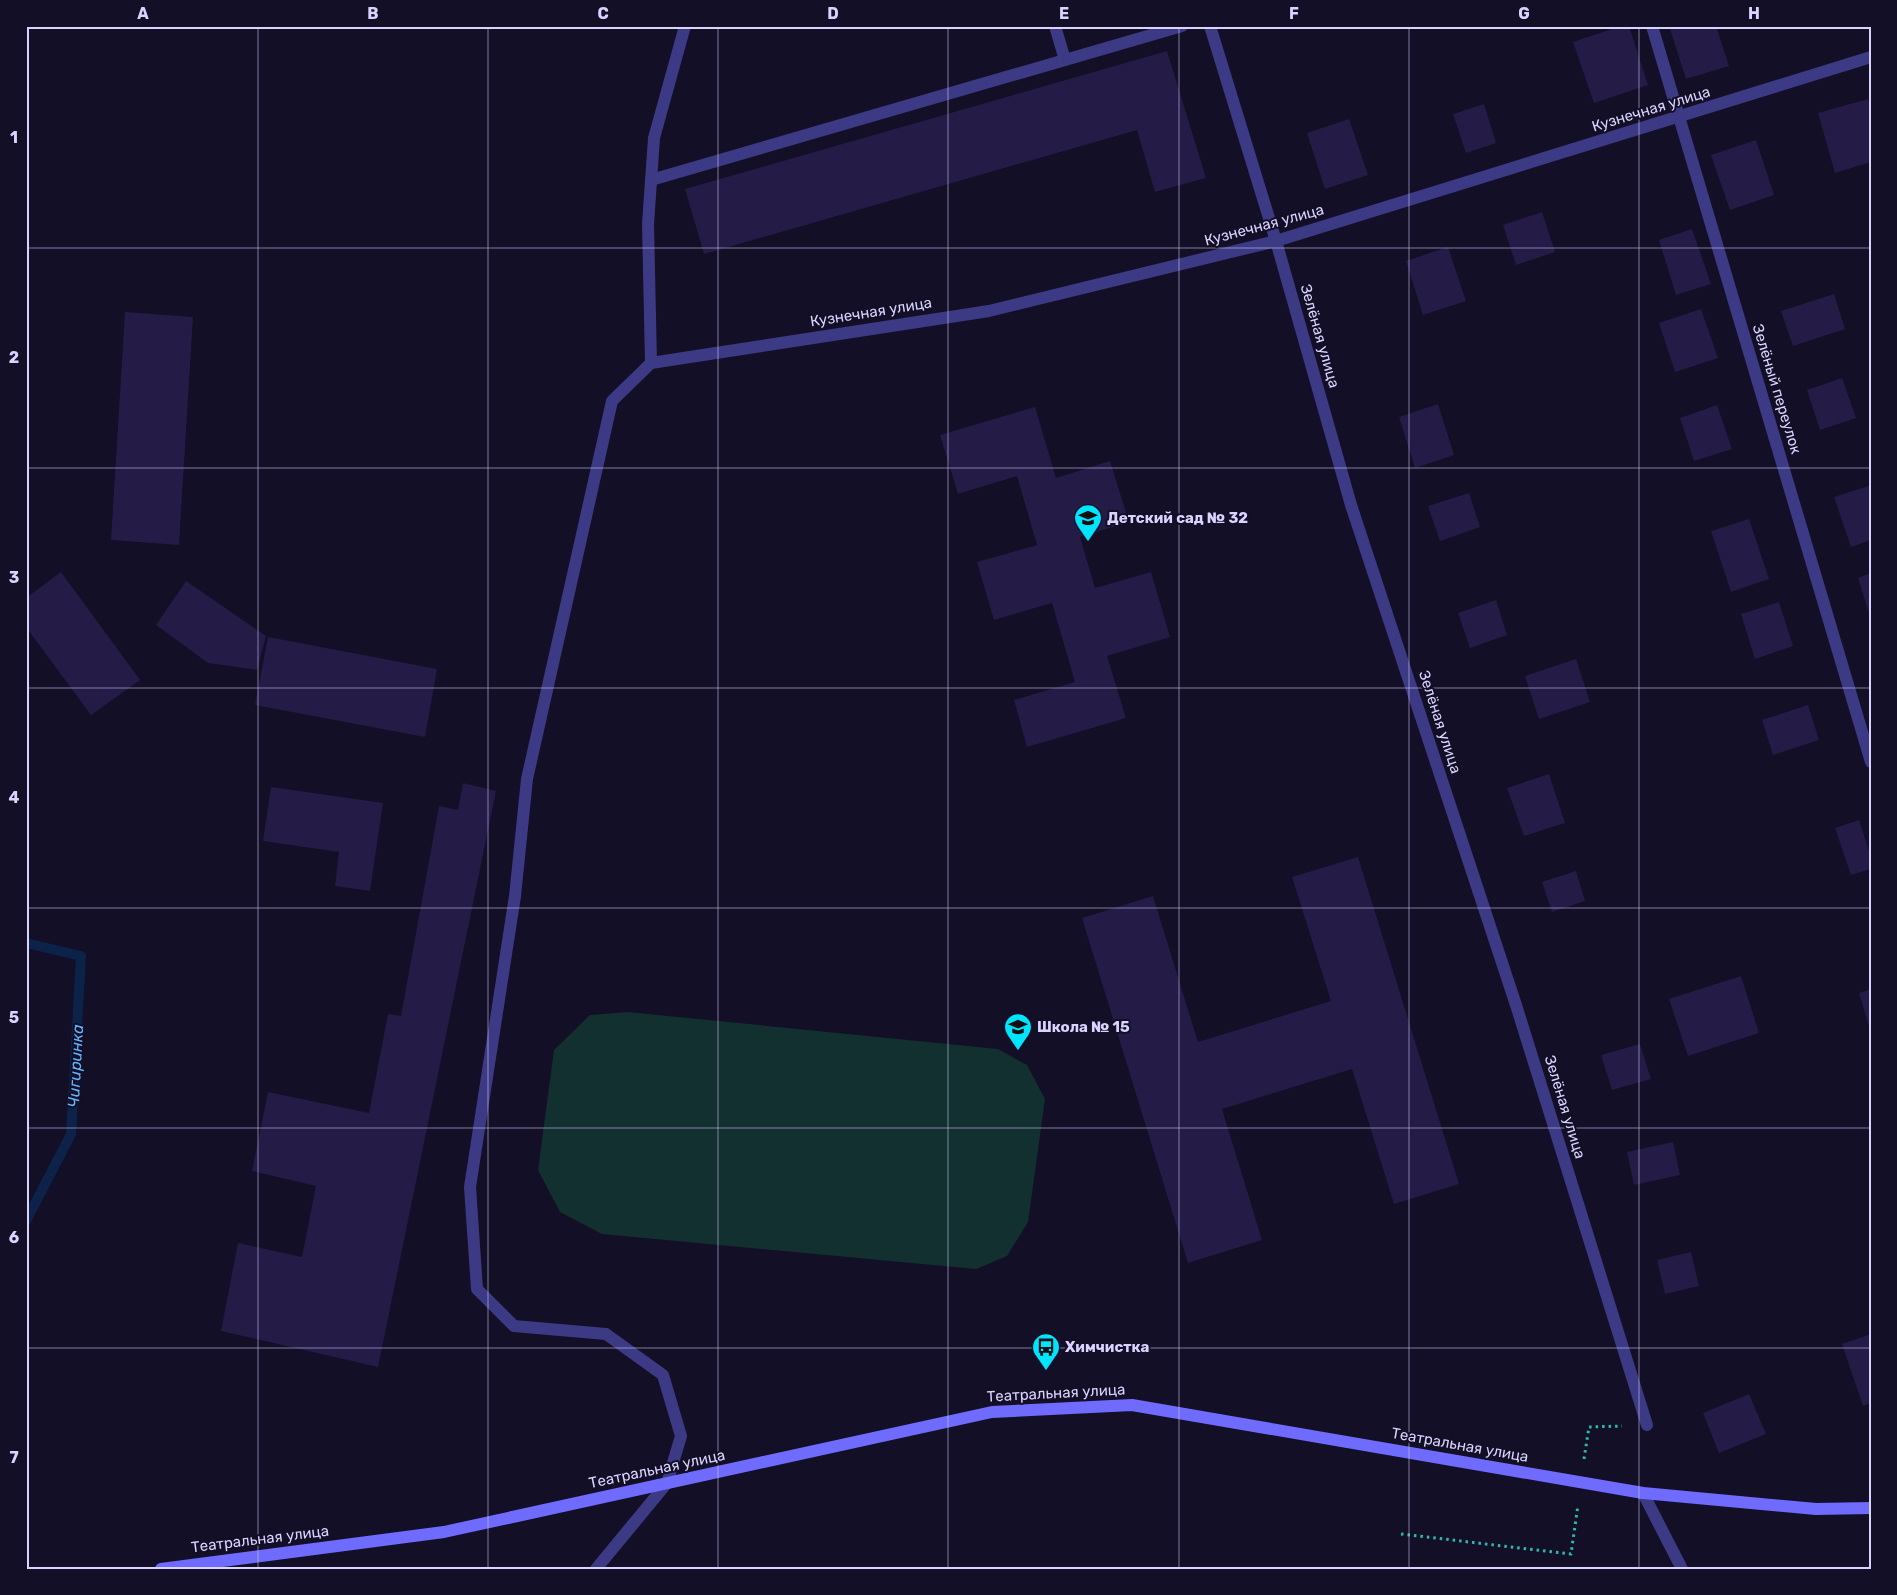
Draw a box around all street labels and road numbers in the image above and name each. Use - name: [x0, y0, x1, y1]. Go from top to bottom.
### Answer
- street label: Кузнечная улица: [1590, 82, 1712, 136]
- street label: Кузнечная улица: [1202, 200, 1326, 250]
- street label: Зелёная улица: [1297, 282, 1343, 390]
- street label: Кузнечная улица: [809, 293, 933, 331]
- street label: Зелёный переулок: [1749, 322, 1805, 456]
- street label: Зелёная улица: [1415, 668, 1465, 776]
- street label: Зелёная улица: [1541, 1053, 1589, 1161]
- street label: Театральная улица: [986, 1380, 1126, 1406]
- street label: Театральная улица: [1390, 1424, 1530, 1466]
- street label: Театральная улица: [587, 1446, 727, 1492]
- street label: Театральная улица: [190, 1522, 330, 1556]

